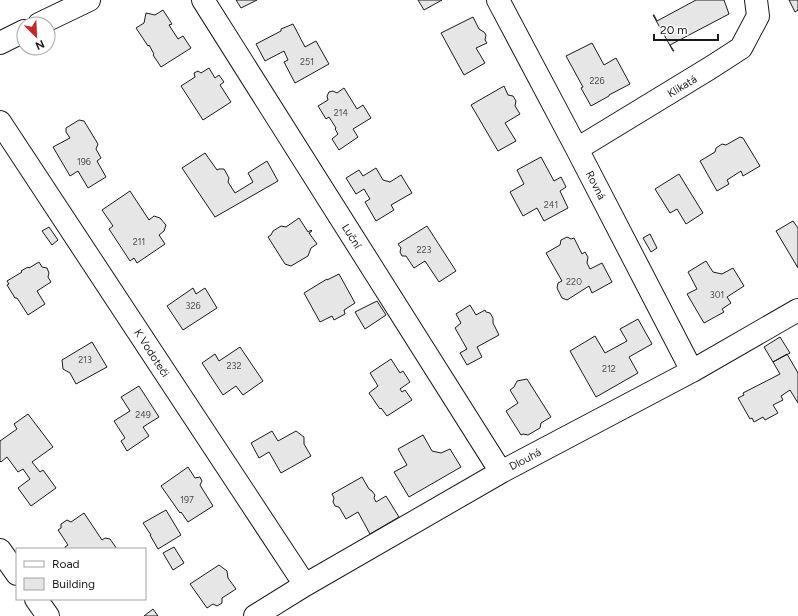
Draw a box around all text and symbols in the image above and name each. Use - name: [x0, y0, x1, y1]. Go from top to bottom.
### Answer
- north arrow: [16, 16, 56, 56]
- scale bar: [654, 16, 718, 42]
- text: 20 m: [660, 23, 688, 37]
- text: N: [33, 37, 46, 52]
- house number: 251: [300, 56, 314, 67]
- street label: Klikatá: [665, 73, 699, 100]
- house number: 226: [589, 75, 605, 86]
- house number: 214: [334, 107, 349, 118]
- house number: 196: [77, 156, 91, 167]
- street label: Rovná: [583, 169, 608, 202]
- house number: 241: [544, 199, 558, 210]
- street label: Luční: [339, 222, 364, 251]
- house number: 211: [133, 236, 145, 247]
- house number: 223: [417, 244, 432, 255]
- house number: 220: [566, 276, 582, 287]
- house number: 301: [710, 289, 724, 300]
- house number: 326: [185, 300, 201, 311]
- street label: K Vodoteči: [131, 327, 172, 380]
- house number: 213: [78, 354, 92, 365]
- house number: 232: [227, 360, 241, 371]
- house number: 212: [602, 363, 616, 374]
- house number: 249: [135, 409, 151, 420]
- street label: Dlouhá: [507, 446, 543, 473]
- house number: 197: [180, 494, 194, 505]
- legend: [16, 548, 146, 600]
- text: Road: [52, 557, 80, 571]
- text: Building: [52, 577, 95, 591]

